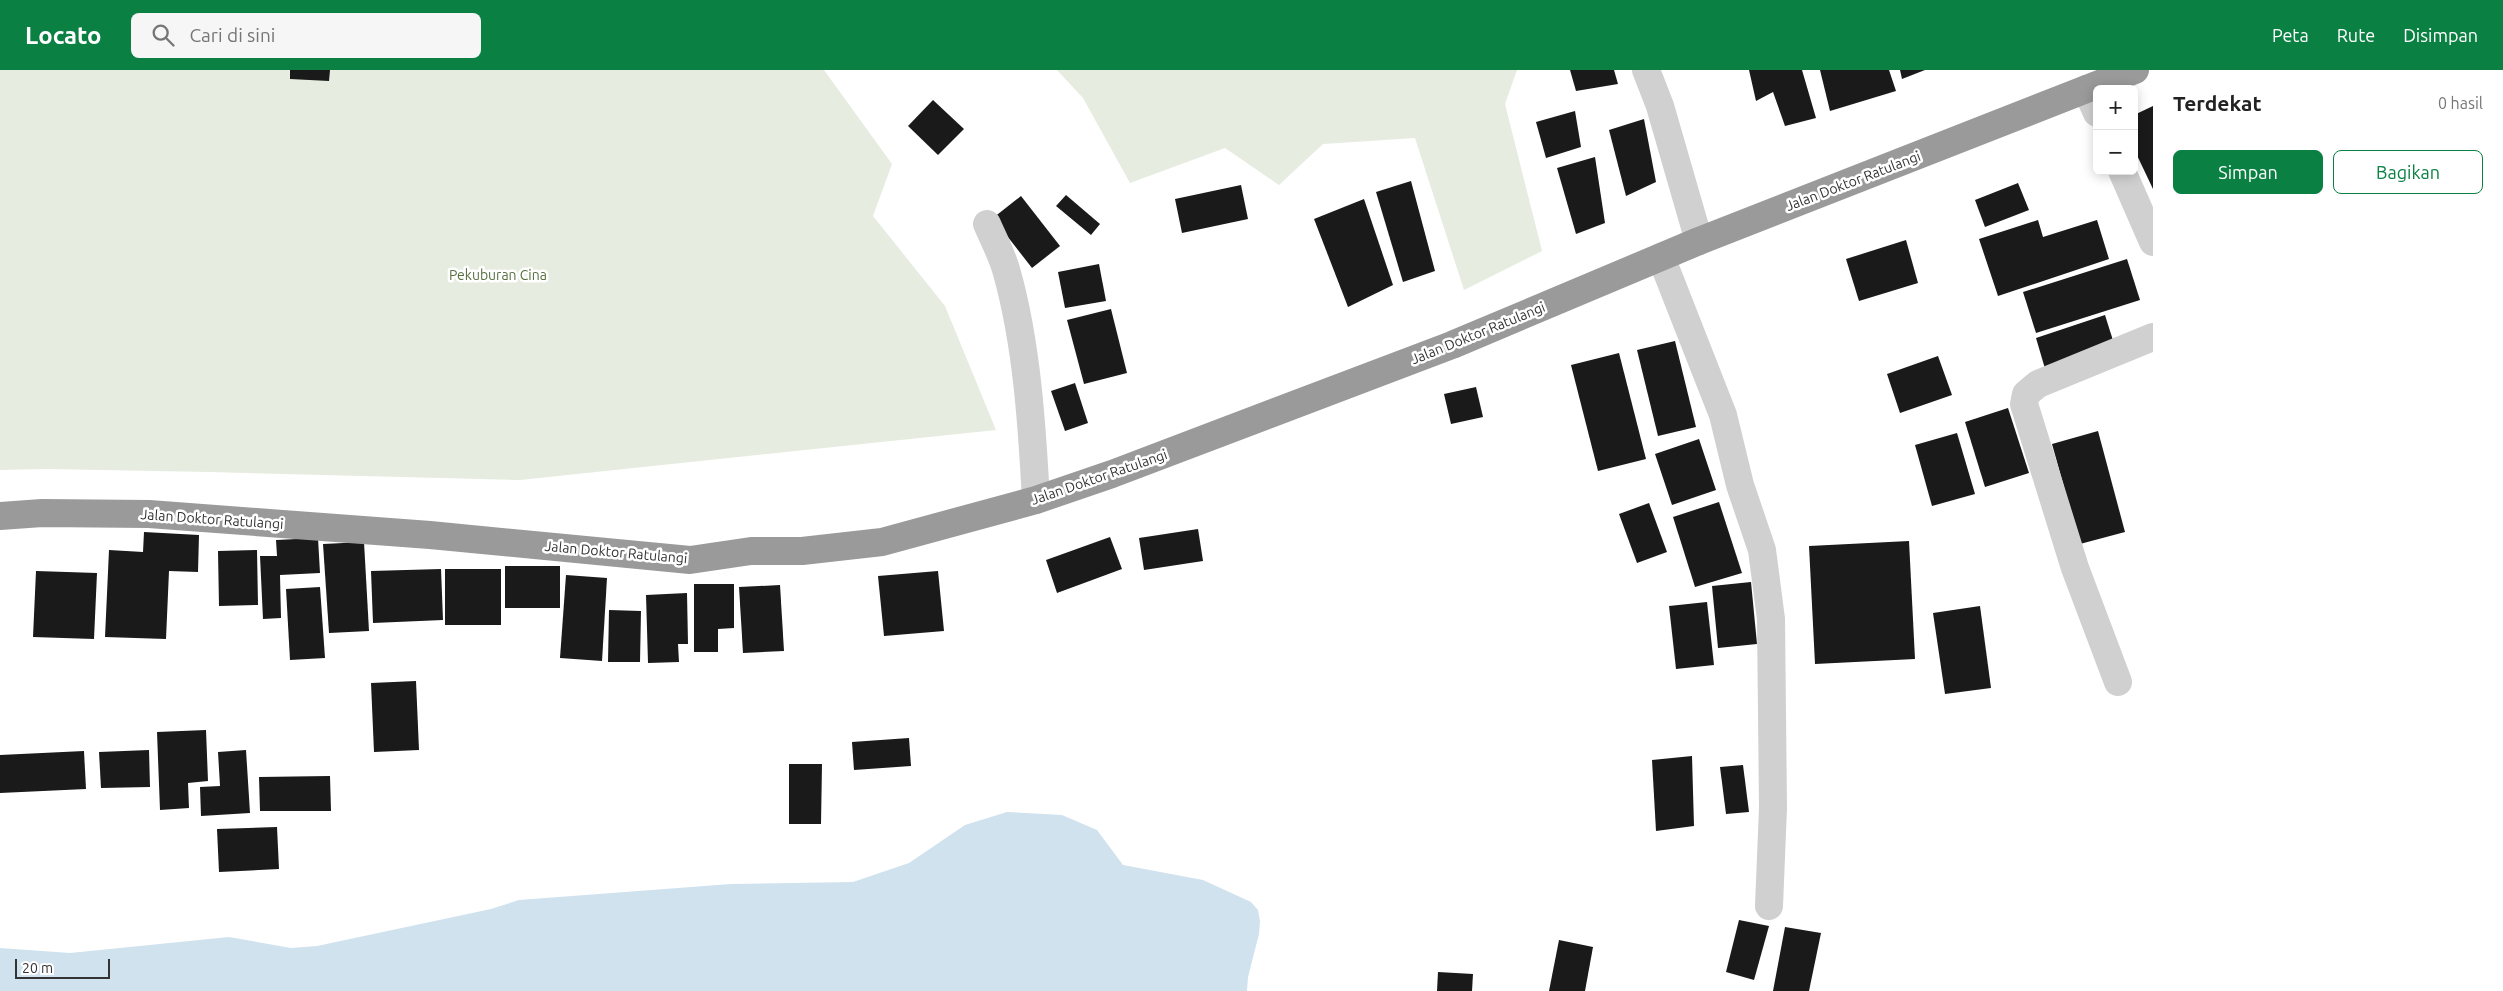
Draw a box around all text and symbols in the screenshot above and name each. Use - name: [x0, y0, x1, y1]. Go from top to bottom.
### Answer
- search box: [131, 13, 481, 58]
- icon: search: [149, 21, 177, 49]
- text: Locato: [25, 22, 101, 49]
- text: Cari di sini: [189, 24, 275, 46]
- text: Peta: [2272, 25, 2309, 45]
- text: Rute: [2337, 25, 2375, 45]
- text: Disimpan: [2403, 25, 2478, 45]
- map controls: [2093, 85, 2138, 175]
- button: +: [2093, 85, 2138, 130]
- text: Terdekat: [2173, 91, 2261, 115]
- text: 0 hasil: [2438, 94, 2483, 112]
- button: −: [2093, 130, 2138, 175]
- street label: Jalan Doktor Ratulangi: [1783, 148, 1923, 214]
- button: Simpan: [2173, 150, 2323, 194]
- button: Bagikan: [2333, 150, 2483, 194]
- park label: Pekuburan Cina: [449, 267, 547, 283]
- street label: Jalan Doktor Ratulangi: [1409, 299, 1547, 367]
- street label: Jalan Doktor Ratulangi: [1029, 446, 1169, 508]
- street label: Jalan Doktor Ratulangi: [140, 506, 284, 532]
- street label: Jalan Doktor Ratulangi: [544, 538, 688, 566]
- scale bar: [15, 956, 110, 979]
- text: 20 m: [22, 960, 53, 976]

